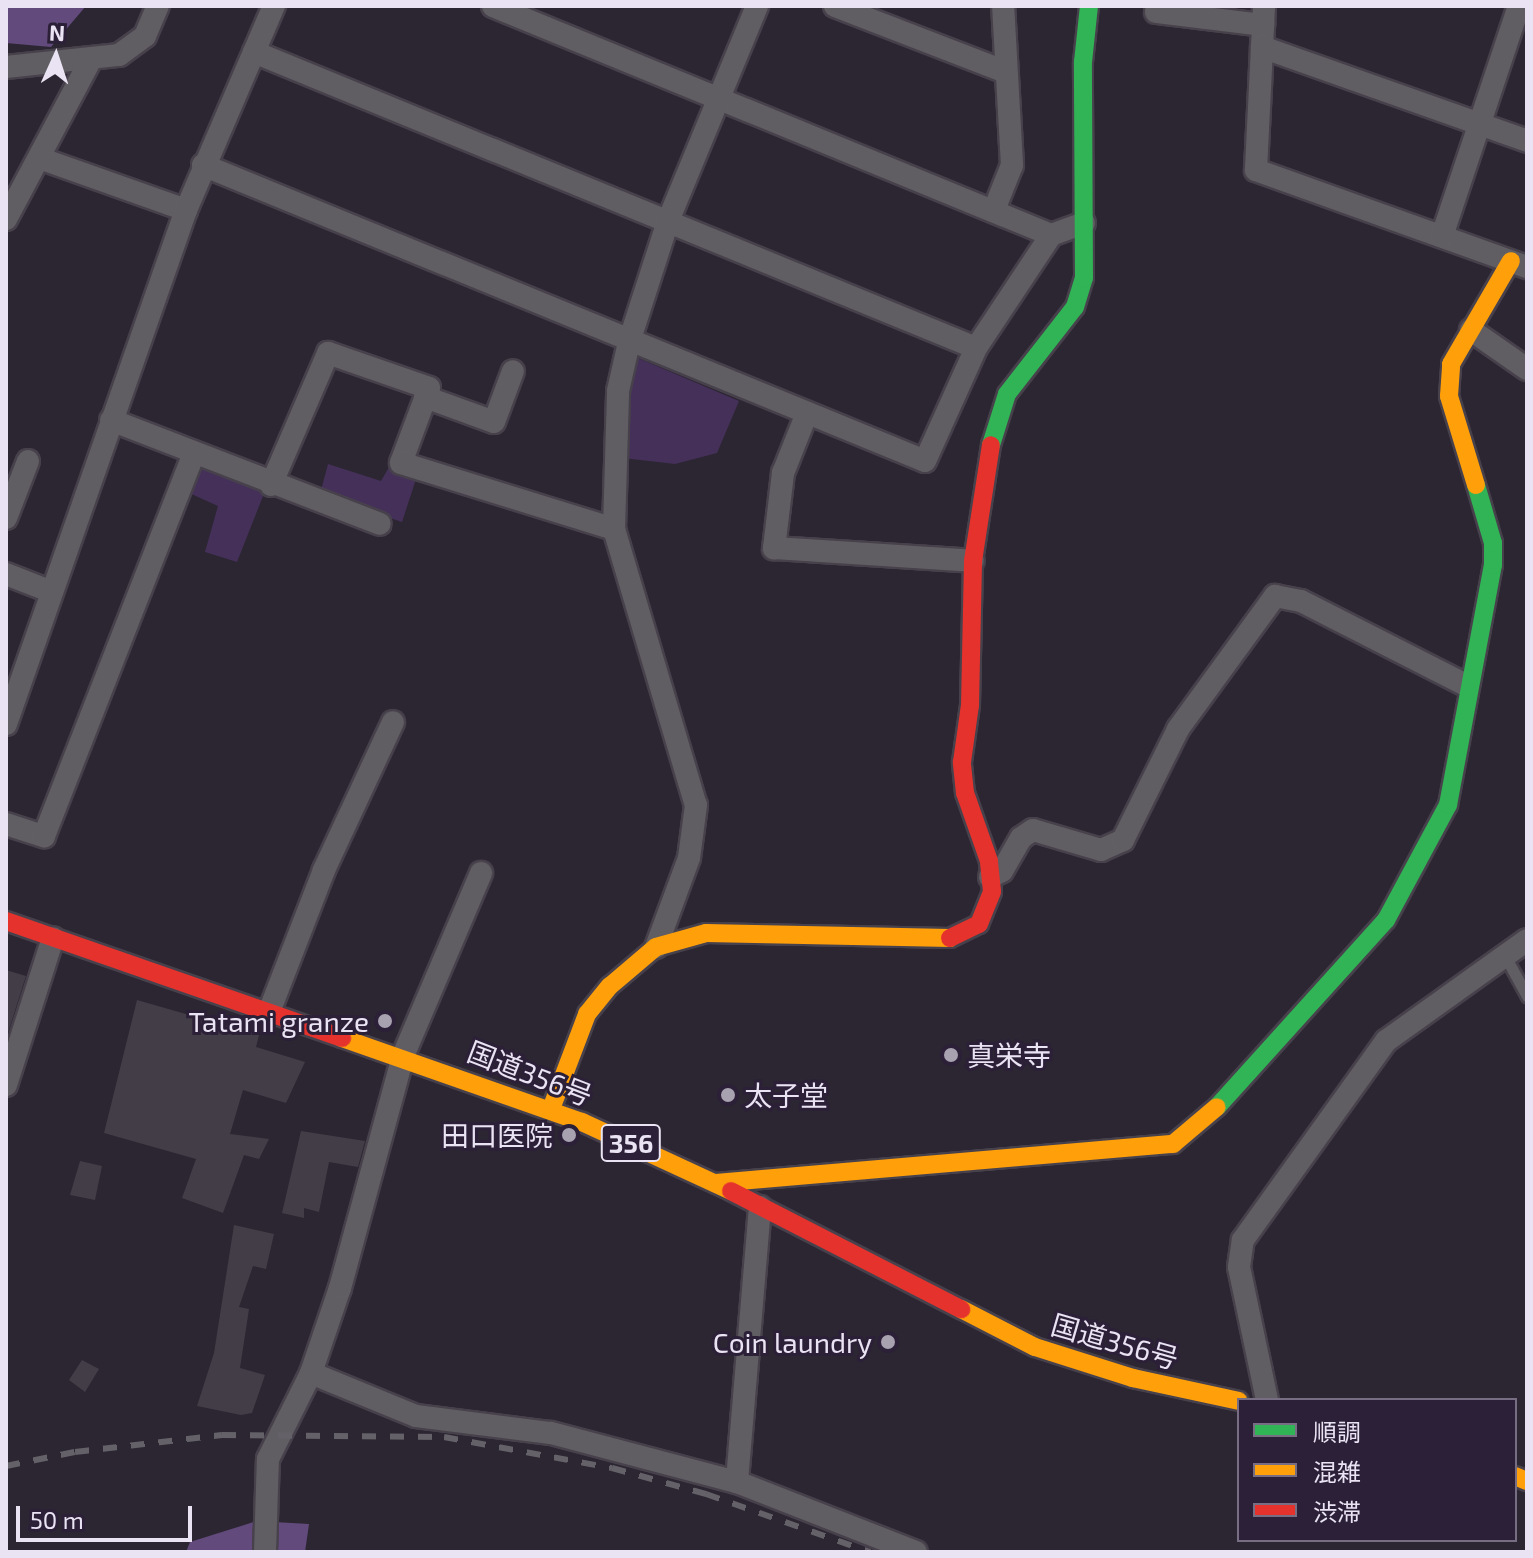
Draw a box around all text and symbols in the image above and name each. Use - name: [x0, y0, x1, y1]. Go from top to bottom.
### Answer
- north arrow: [16, 16, 96, 96]
- text: N: [49, 19, 66, 45]
- place label: Tatami granze: [188, 1004, 369, 1038]
- marker: Tatami granze: [376, 1012, 394, 1030]
- street label: 国道356号: [463, 1034, 597, 1112]
- place label: 真栄寺: [967, 1038, 1051, 1072]
- marker: 真栄寺: [942, 1046, 960, 1064]
- place label: 太子堂: [744, 1078, 828, 1112]
- marker: 太子堂: [719, 1086, 737, 1104]
- place label: 田口医院: [441, 1118, 553, 1152]
- road number: 356: [599, 1121, 663, 1165]
- marker: 田口医院: [560, 1126, 578, 1144]
- street label: 国道356号: [1048, 1307, 1182, 1375]
- place label: Coin laundry: [713, 1325, 872, 1359]
- marker: Coin laundry: [879, 1333, 897, 1351]
- legend: [1237, 1398, 1517, 1542]
- text: 順調: [1313, 1417, 1361, 1446]
- text: 混雑: [1313, 1457, 1361, 1486]
- scale bar: [20, 1490, 196, 1540]
- text: 渋滞: [1313, 1497, 1361, 1526]
- text: 50 m: [30, 1505, 84, 1534]

